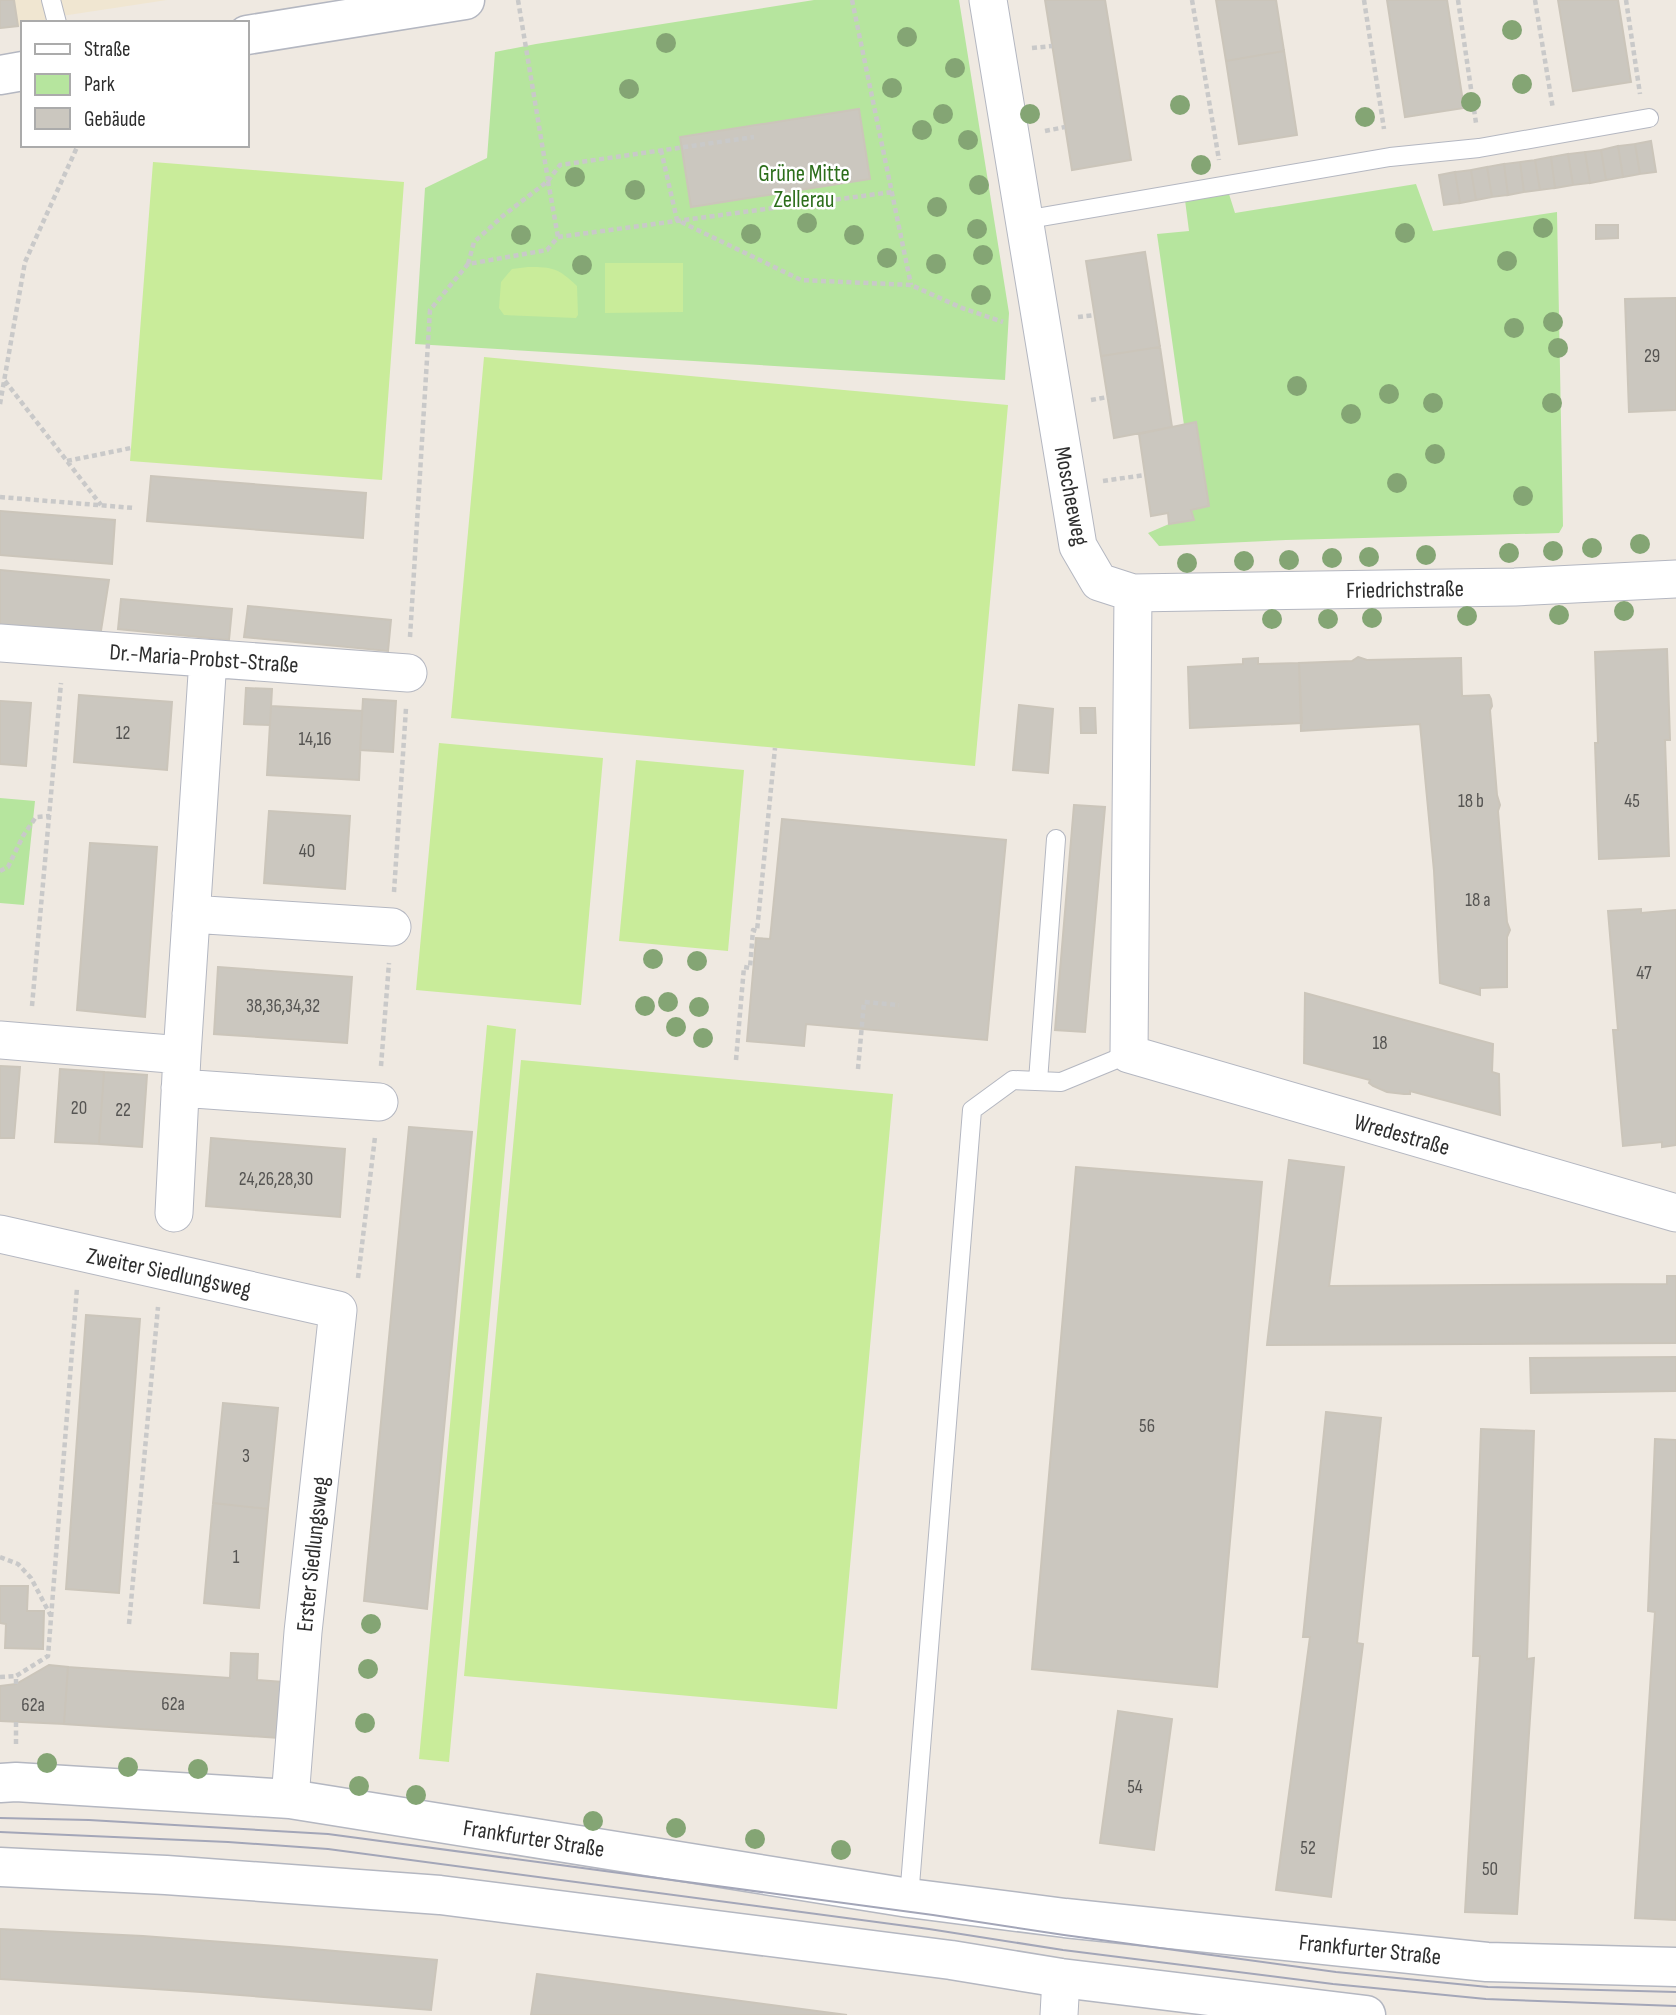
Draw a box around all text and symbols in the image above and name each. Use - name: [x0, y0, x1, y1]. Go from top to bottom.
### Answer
- legend: [21, 21, 248, 147]
- text: Straße: [84, 37, 130, 62]
- text: Park: [84, 72, 115, 97]
- text: Gebäude: [84, 107, 146, 132]
- park label: Grüne Mitte Zellerau: [758, 160, 850, 214]
- house number: 29: [1644, 345, 1660, 368]
- street label: Moscheeweg: [1048, 444, 1094, 548]
- street label: Friedrichstraße: [1346, 575, 1464, 605]
- street label: Dr.-Maria-Probst-Straße: [108, 638, 299, 680]
- house number: 12: [116, 722, 130, 745]
- house number: 14,16: [298, 728, 332, 751]
- house number: 18 b: [1458, 790, 1484, 813]
- house number: 45: [1624, 790, 1640, 813]
- house number: 40: [299, 840, 315, 863]
- house number: 18 a: [1465, 889, 1491, 912]
- house number: 47: [1636, 962, 1652, 985]
- house number: 38,36,34,32: [246, 995, 320, 1018]
- house number: 18: [1373, 1032, 1387, 1055]
- house number: 20: [71, 1097, 87, 1120]
- house number: 22: [115, 1099, 131, 1122]
- street label: Wredestraße: [1351, 1108, 1453, 1162]
- house number: 24,26,28,30: [239, 1168, 313, 1191]
- street label: Zweiter Siedlungsweg: [84, 1242, 254, 1304]
- house number: 56: [1139, 1415, 1155, 1438]
- house number: 3: [242, 1445, 250, 1468]
- street label: Erster Siedlungsweg: [291, 1475, 335, 1633]
- house number: 1: [233, 1546, 240, 1569]
- house number: 62a: [161, 1693, 185, 1716]
- house number: 62a: [21, 1694, 45, 1717]
- house number: 54: [1127, 1776, 1143, 1799]
- street label: Frankfurter Straße: [461, 1814, 607, 1864]
- house number: 52: [1300, 1837, 1316, 1860]
- house number: 50: [1482, 1858, 1498, 1881]
- street label: Frankfurter Straße: [1297, 1929, 1442, 1971]

